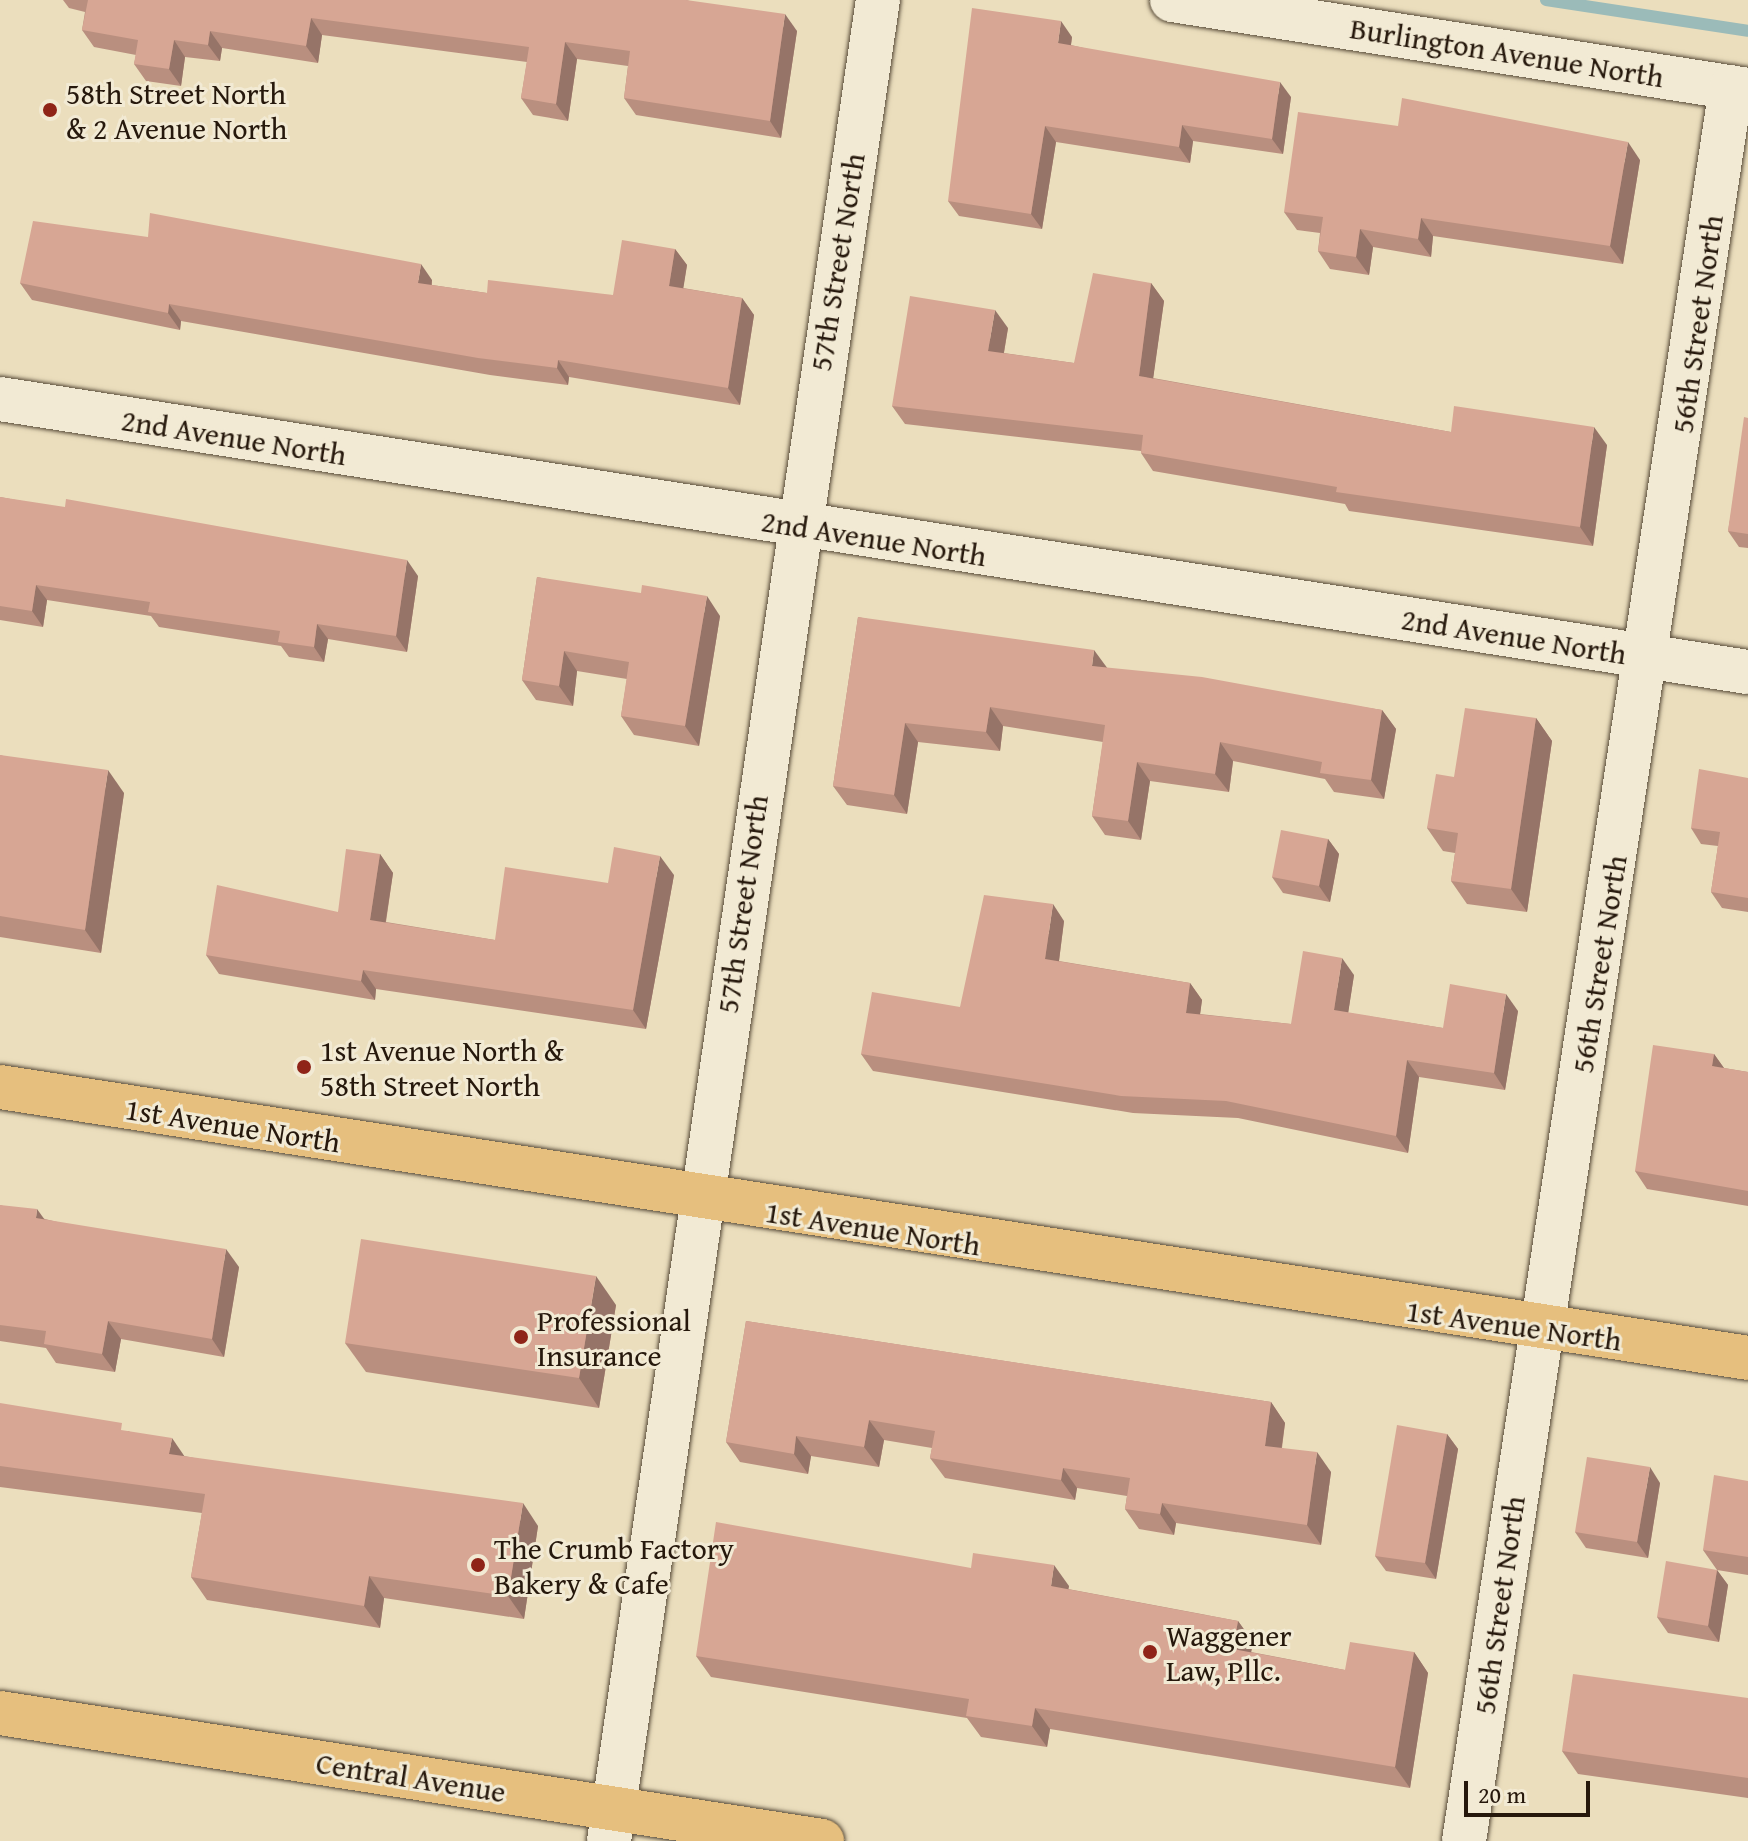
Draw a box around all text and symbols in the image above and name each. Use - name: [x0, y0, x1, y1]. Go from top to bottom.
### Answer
- street label: Burlington Avenue North: [1348, 9, 1666, 95]
- place label: 58th Street North & 2 Avenue North: [66, 75, 287, 146]
- marker: 58th Street North & 2 Avenue North: [41, 101, 59, 119]
- street label: 57th Street North: [802, 150, 872, 374]
- street label: 56th Street North: [1664, 212, 1730, 436]
- street label: 2nd Avenue North: [119, 401, 349, 473]
- street label: 2nd Avenue North: [759, 502, 989, 574]
- street label: 2nd Avenue North: [1399, 600, 1629, 672]
- street label: 57th Street North: [709, 792, 775, 1016]
- street label: 56th Street North: [1564, 852, 1634, 1076]
- place label: 1st Avenue North & 58th Street North: [320, 1032, 564, 1102]
- marker: 1st Avenue North & 58th Street North: [295, 1058, 313, 1076]
- street label: 1st Avenue North: [123, 1090, 343, 1160]
- street label: 1st Avenue North: [763, 1193, 983, 1263]
- street label: 1st Avenue North: [1404, 1292, 1624, 1358]
- place label: Professional Insurance: [537, 1302, 691, 1372]
- marker: Professional Insurance: [512, 1328, 530, 1346]
- street label: 56th Street North: [1466, 1493, 1532, 1717]
- place label: The Crumb Factory Bakery & Cafe: [494, 1530, 734, 1600]
- marker: The Crumb Factory Bakery & Cafe: [469, 1556, 487, 1574]
- place label: Waggener Law, Pllc.: [1166, 1617, 1292, 1688]
- marker: Waggener Law, Pllc.: [1141, 1643, 1159, 1661]
- street label: Central Avenue: [314, 1744, 508, 1810]
- scale bar: [1468, 1765, 1594, 1815]
- text: 20 m: [1478, 1777, 1526, 1812]

